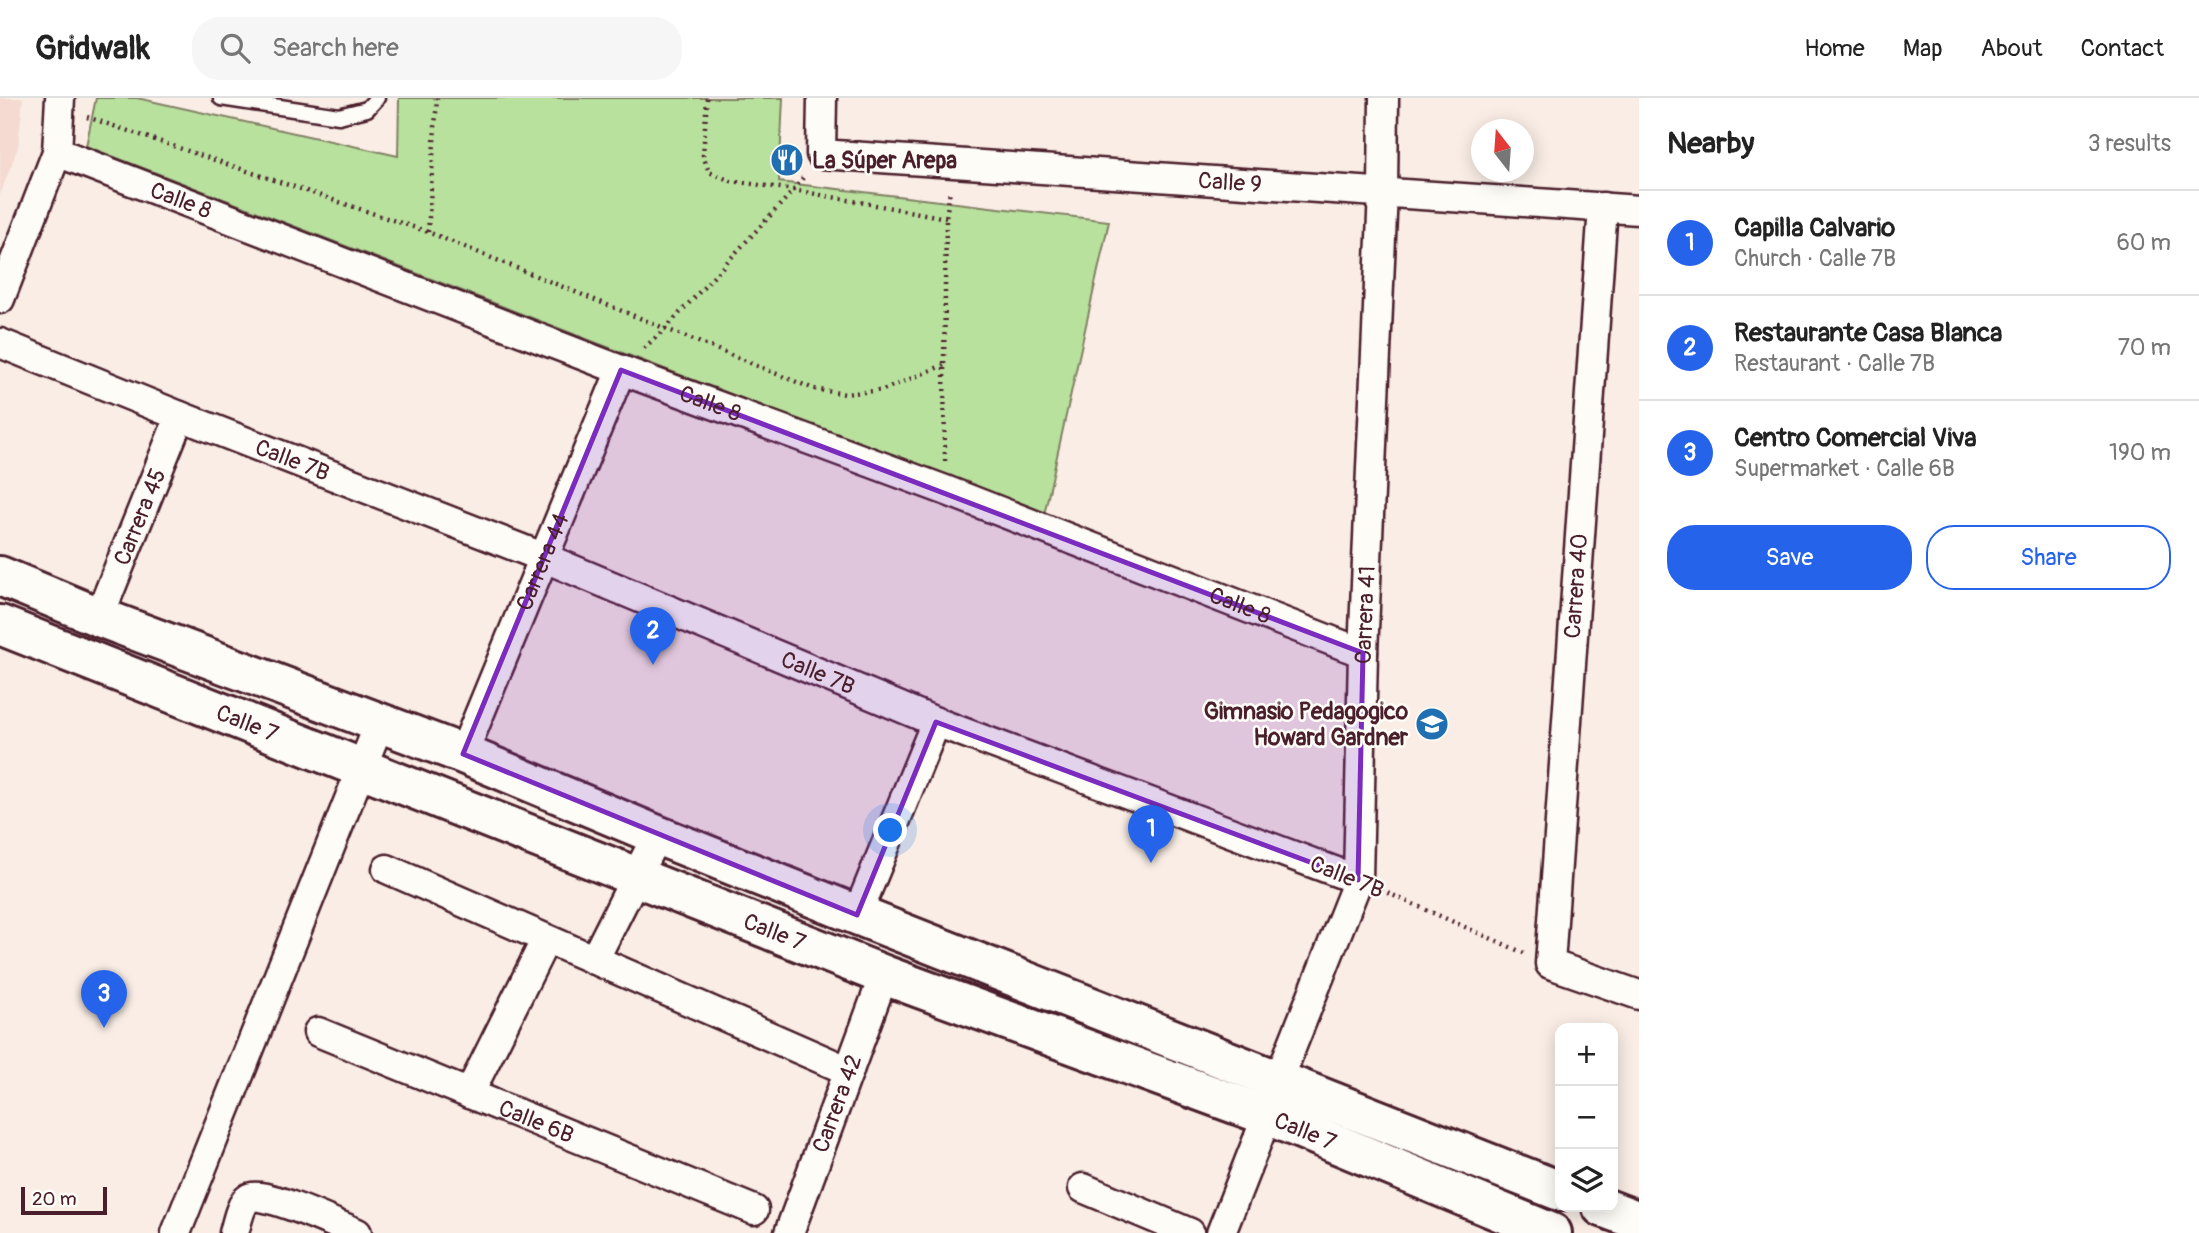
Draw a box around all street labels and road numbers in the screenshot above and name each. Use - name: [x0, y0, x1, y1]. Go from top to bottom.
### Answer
- street label: Calle 9: [1197, 165, 1263, 199]
- street label: Calle 8: [146, 175, 216, 225]
- street label: Calle 8: [675, 378, 745, 428]
- street label: Calle 7B: [251, 432, 334, 487]
- street label: Carrera 45: [107, 464, 172, 570]
- street label: Carrera 44: [509, 509, 575, 615]
- street label: Carrera 40: [1558, 533, 1594, 639]
- street label: Carrera 41: [1348, 565, 1381, 664]
- street label: Calle 8: [1205, 580, 1275, 630]
- street label: Calle 7B: [777, 644, 859, 701]
- street label: Calle 7: [212, 698, 283, 748]
- street label: Calle 7B: [1306, 849, 1388, 905]
- street label: Calle 7: [739, 906, 810, 957]
- street label: Carrera 42: [805, 1050, 868, 1157]
- street label: Calle 6B: [495, 1093, 578, 1149]
- street label: Calle 7: [1270, 1105, 1341, 1157]

